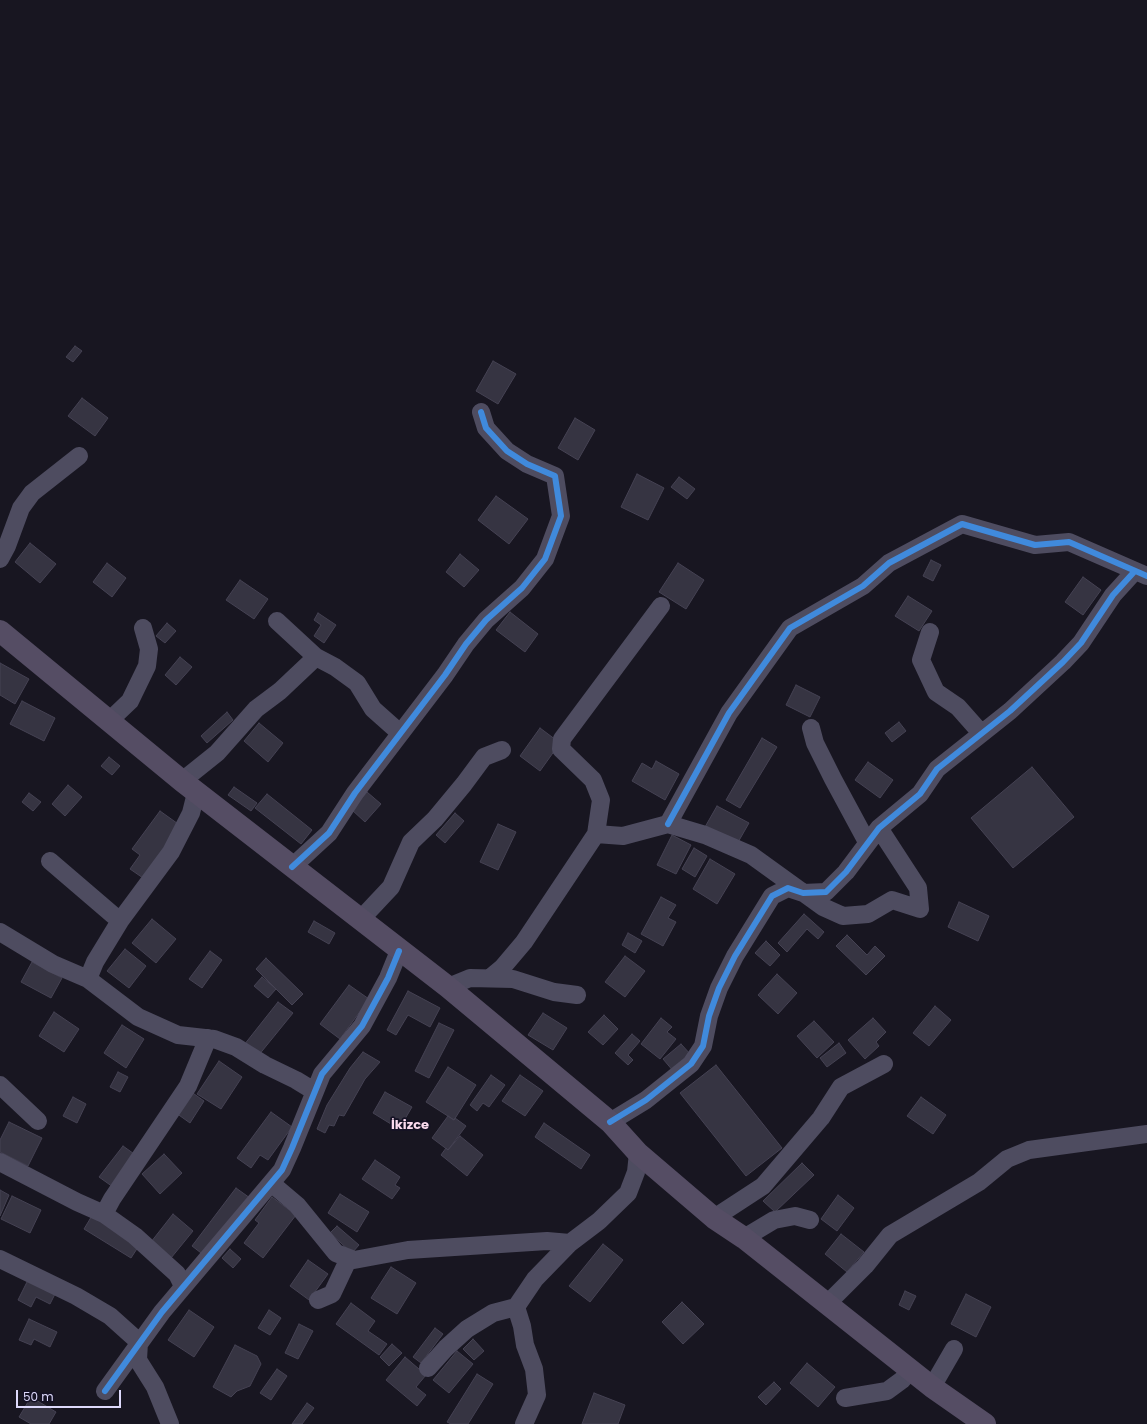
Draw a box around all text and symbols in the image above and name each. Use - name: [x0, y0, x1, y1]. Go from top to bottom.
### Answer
- district label: İkizce: [391, 1118, 429, 1134]
- scale bar: [18, 1382, 123, 1408]
- text: 50 m: [23, 1388, 54, 1405]

